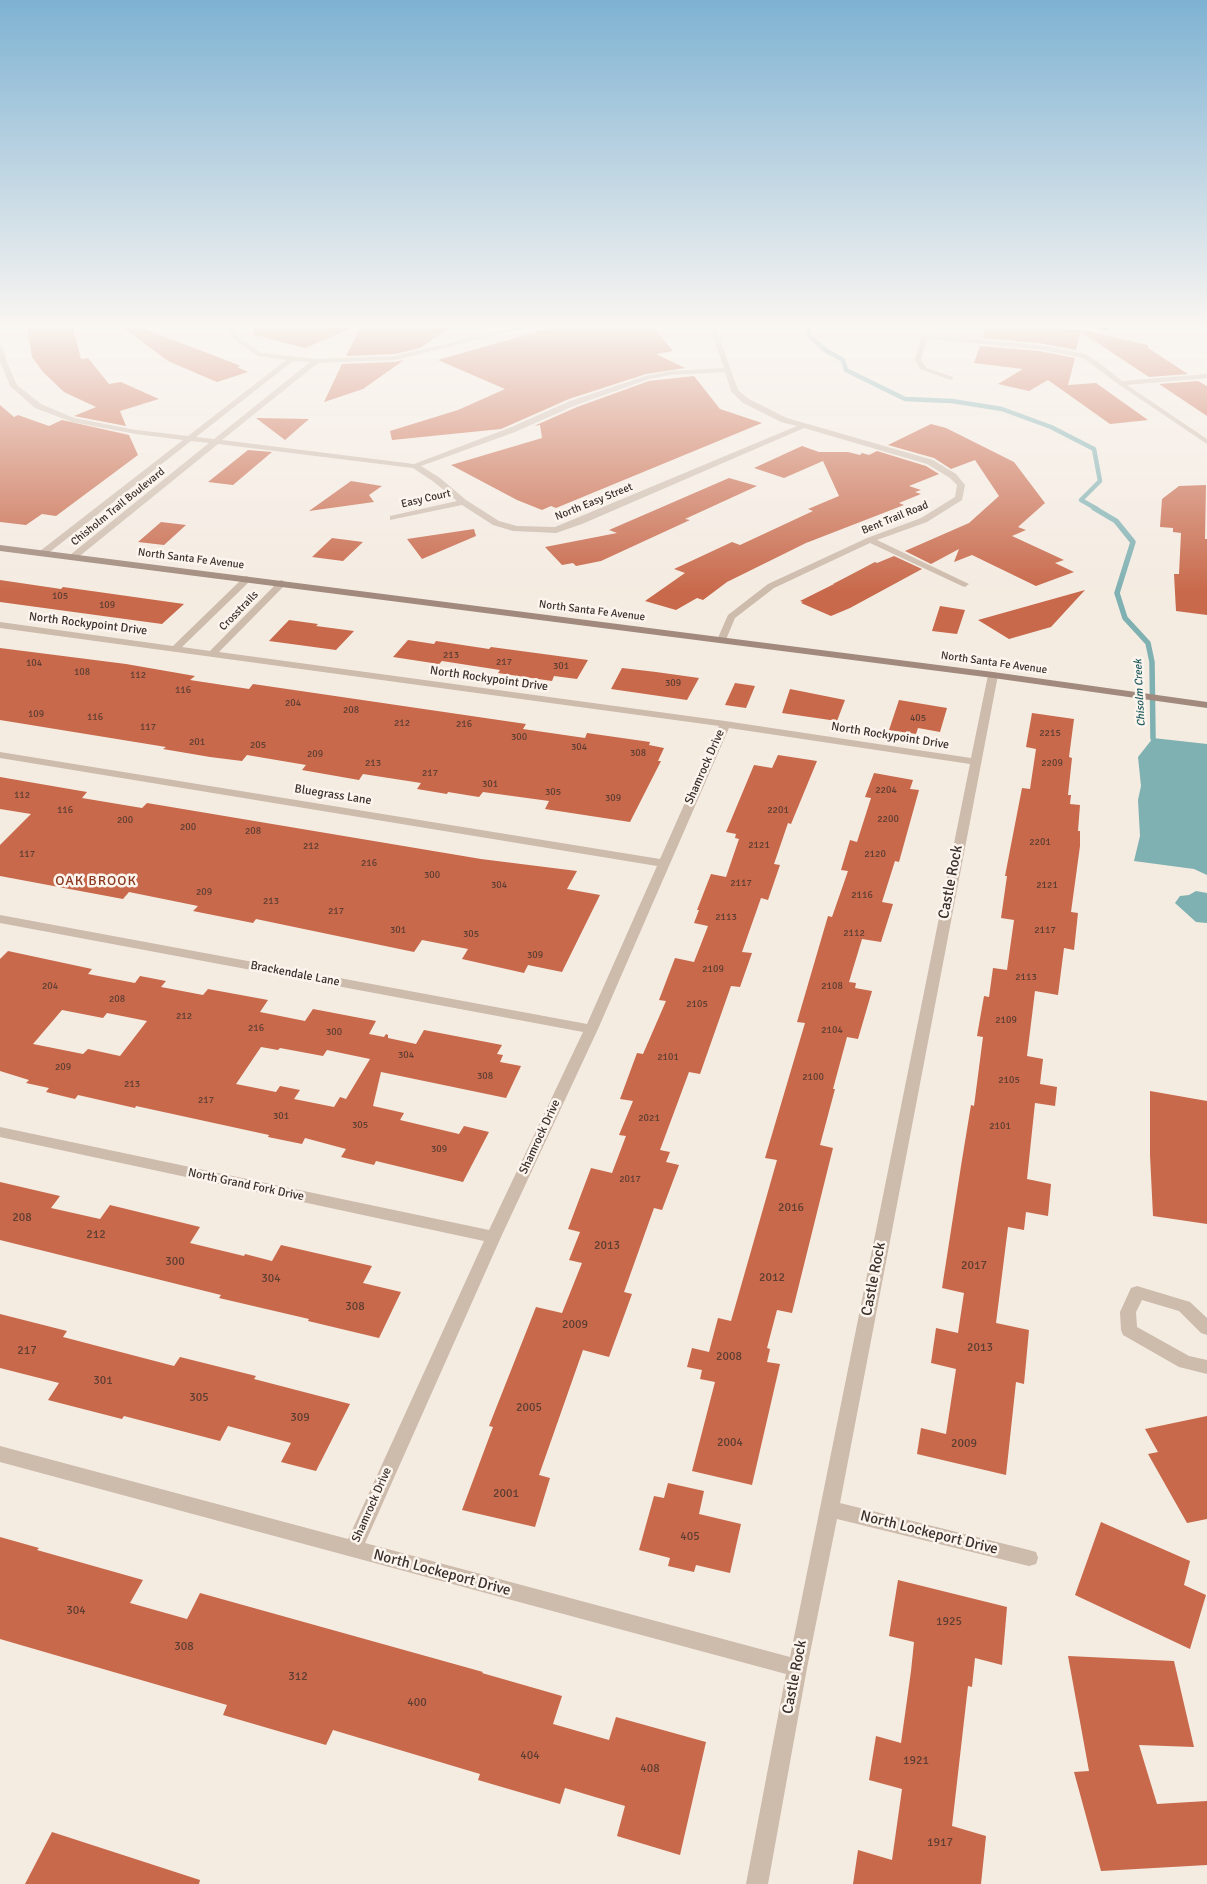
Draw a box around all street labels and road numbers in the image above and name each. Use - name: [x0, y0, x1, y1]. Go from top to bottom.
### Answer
- street label: Chisholm Trail Boulevard: [68, 465, 168, 549]
- street label: North Easy Street: [553, 480, 635, 524]
- street label: Easy Court: [400, 487, 452, 511]
- street label: Bent Trail Road: [860, 499, 930, 537]
- street label: North Santa Fe Avenue: [137, 546, 245, 572]
- street label: Crosstrails: [217, 588, 261, 634]
- street label: North Santa Fe Avenue: [538, 598, 646, 624]
- street label: North Rockypoint Drive: [28, 610, 148, 638]
- street label: North Santa Fe Avenue: [940, 649, 1048, 677]
- street label: North Rockypoint Drive: [429, 664, 549, 694]
- street label: North Rockypoint Drive: [830, 720, 950, 752]
- street label: Shamrock Drive: [682, 727, 728, 807]
- street label: Bluegrass Lane: [293, 782, 373, 808]
- street label: Castle Rock: [935, 844, 967, 920]
- street label: Brackendale Lane: [249, 958, 341, 990]
- street label: Shamrock Drive: [516, 1098, 564, 1176]
- street label: North Grand Fork Drive: [187, 1166, 305, 1204]
- street label: Castle Rock: [858, 1241, 890, 1317]
- street label: Shamrock Drive: [349, 1465, 395, 1545]
- street label: North Lockeport Drive: [858, 1507, 1000, 1559]
- street label: North Lockeport Drive: [371, 1546, 513, 1600]
- street label: Castle Rock: [779, 1639, 811, 1715]

